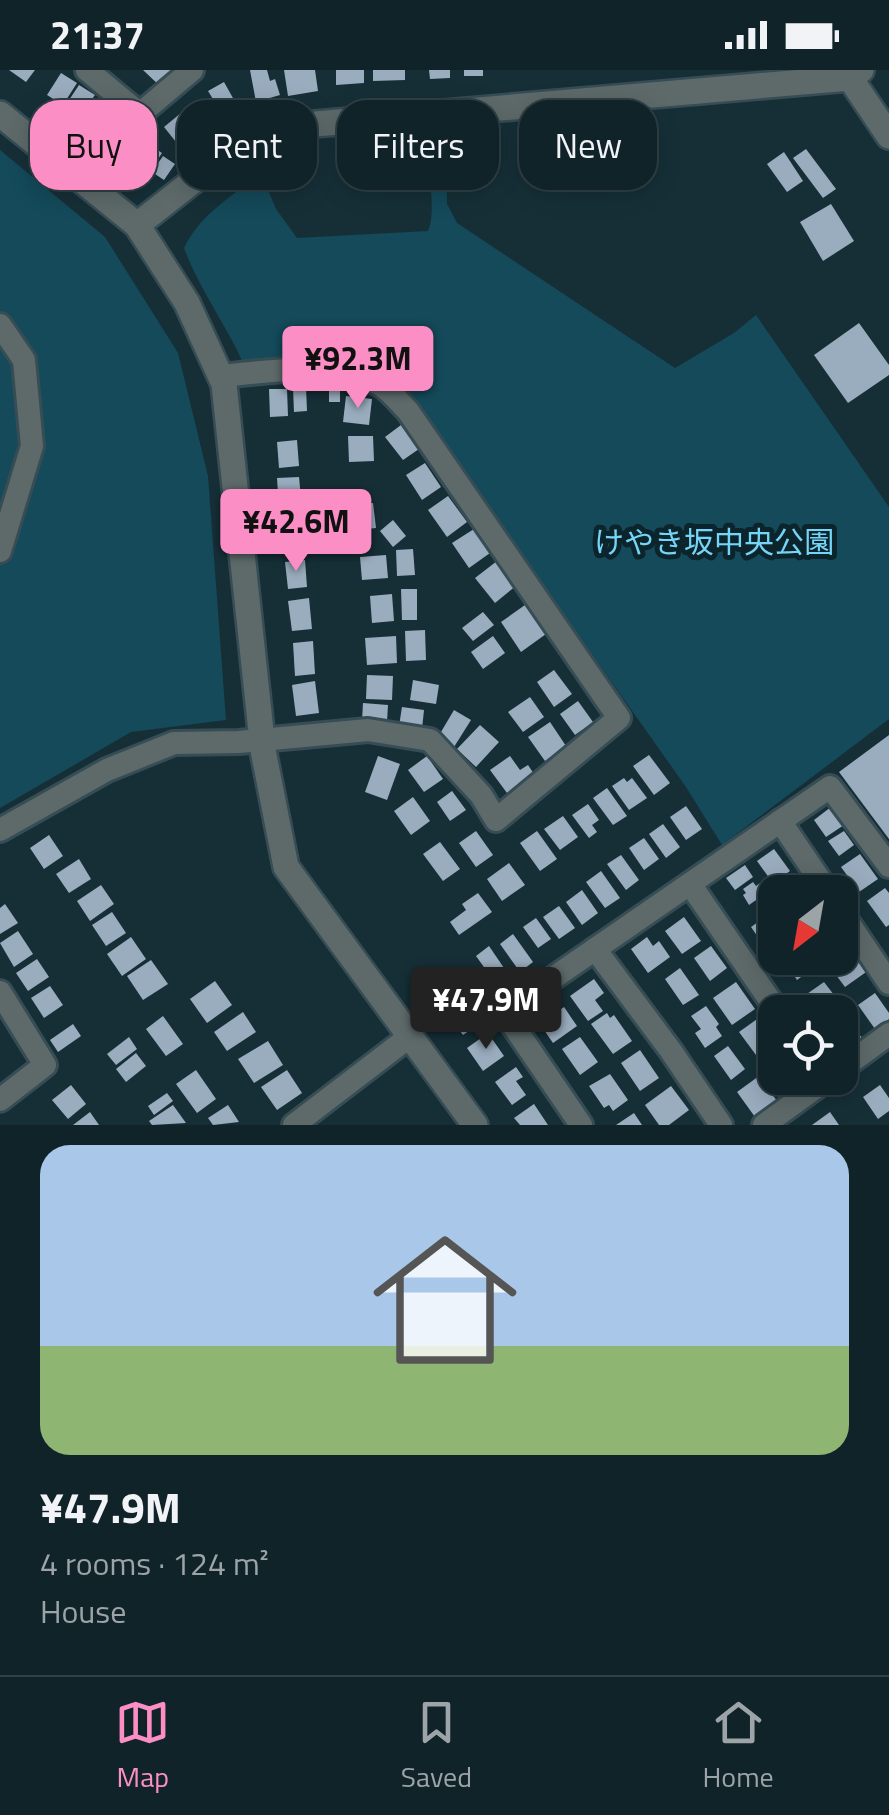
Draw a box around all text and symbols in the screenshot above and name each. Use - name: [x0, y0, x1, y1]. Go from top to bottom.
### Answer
- text: 21:37: [50, 6, 145, 64]
- chip: Buy: [30, 100, 157, 190]
- chip: Rent: [177, 100, 317, 190]
- chip: Filters: [337, 100, 499, 190]
- chip: New: [519, 100, 657, 190]
- pin: ¥92.3M: [277, 326, 439, 411]
- text: ¥92.3M: [304, 334, 412, 382]
- pin: ¥42.6M: [215, 489, 377, 574]
- text: ¥42.6M: [242, 497, 350, 545]
- park label: けやき坂中央公園: [594, 519, 834, 565]
- north arrow: [758, 875, 858, 975]
- map controls: [758, 875, 858, 1095]
- pin: ¥47.9M: [405, 967, 567, 1052]
- text: ¥47.9M: [432, 975, 540, 1023]
- button: locate: [758, 995, 858, 1095]
- icon: home: [355, 1210, 535, 1390]
- text: ¥47.9M: [40, 1475, 181, 1539]
- text: 4 rooms · 124 m²: [40, 1539, 269, 1587]
- text: House: [40, 1587, 126, 1635]
- tab: Map: [115, 1695, 170, 1798]
- tab: Saved: [401, 1695, 472, 1798]
- tab: Home: [703, 1695, 774, 1798]

